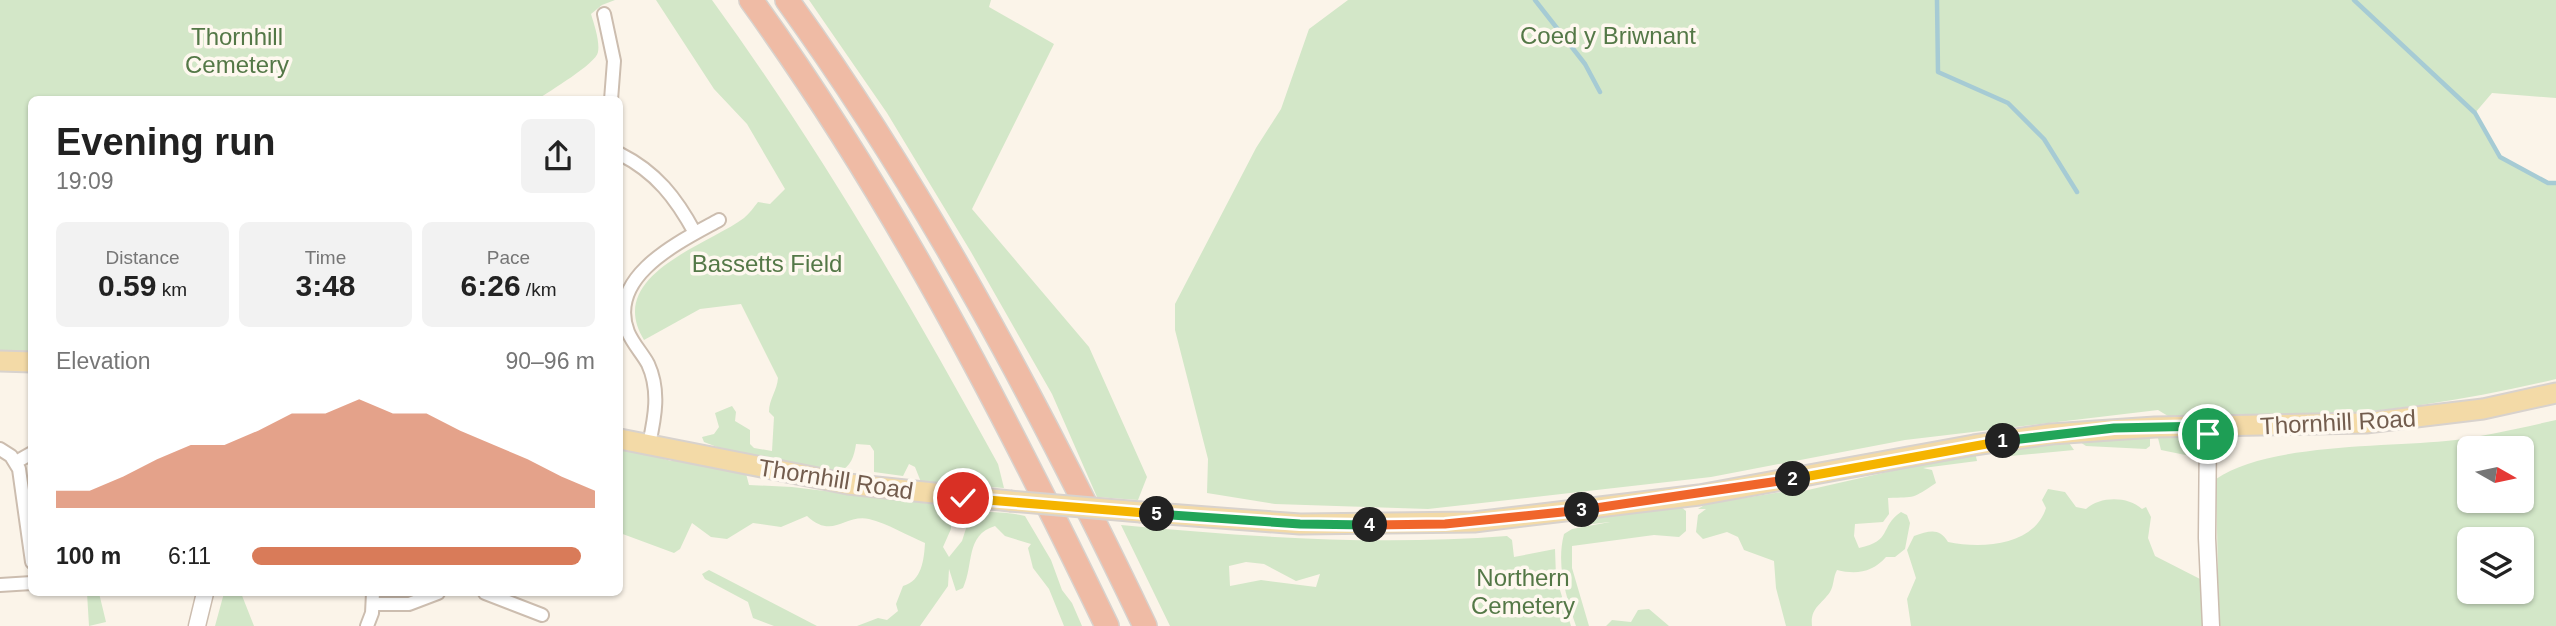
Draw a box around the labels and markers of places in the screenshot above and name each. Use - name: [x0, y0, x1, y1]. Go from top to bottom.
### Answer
- pin: [2178, 404, 2238, 464]
- pin: 1: [1986, 424, 2021, 458]
- pin: 2: [1776, 462, 1811, 496]
- pin: [933, 468, 993, 528]
- pin: 3: [1564, 492, 1600, 528]
- pin: 5: [1140, 496, 1174, 532]
- pin: 4: [1352, 508, 1388, 542]

